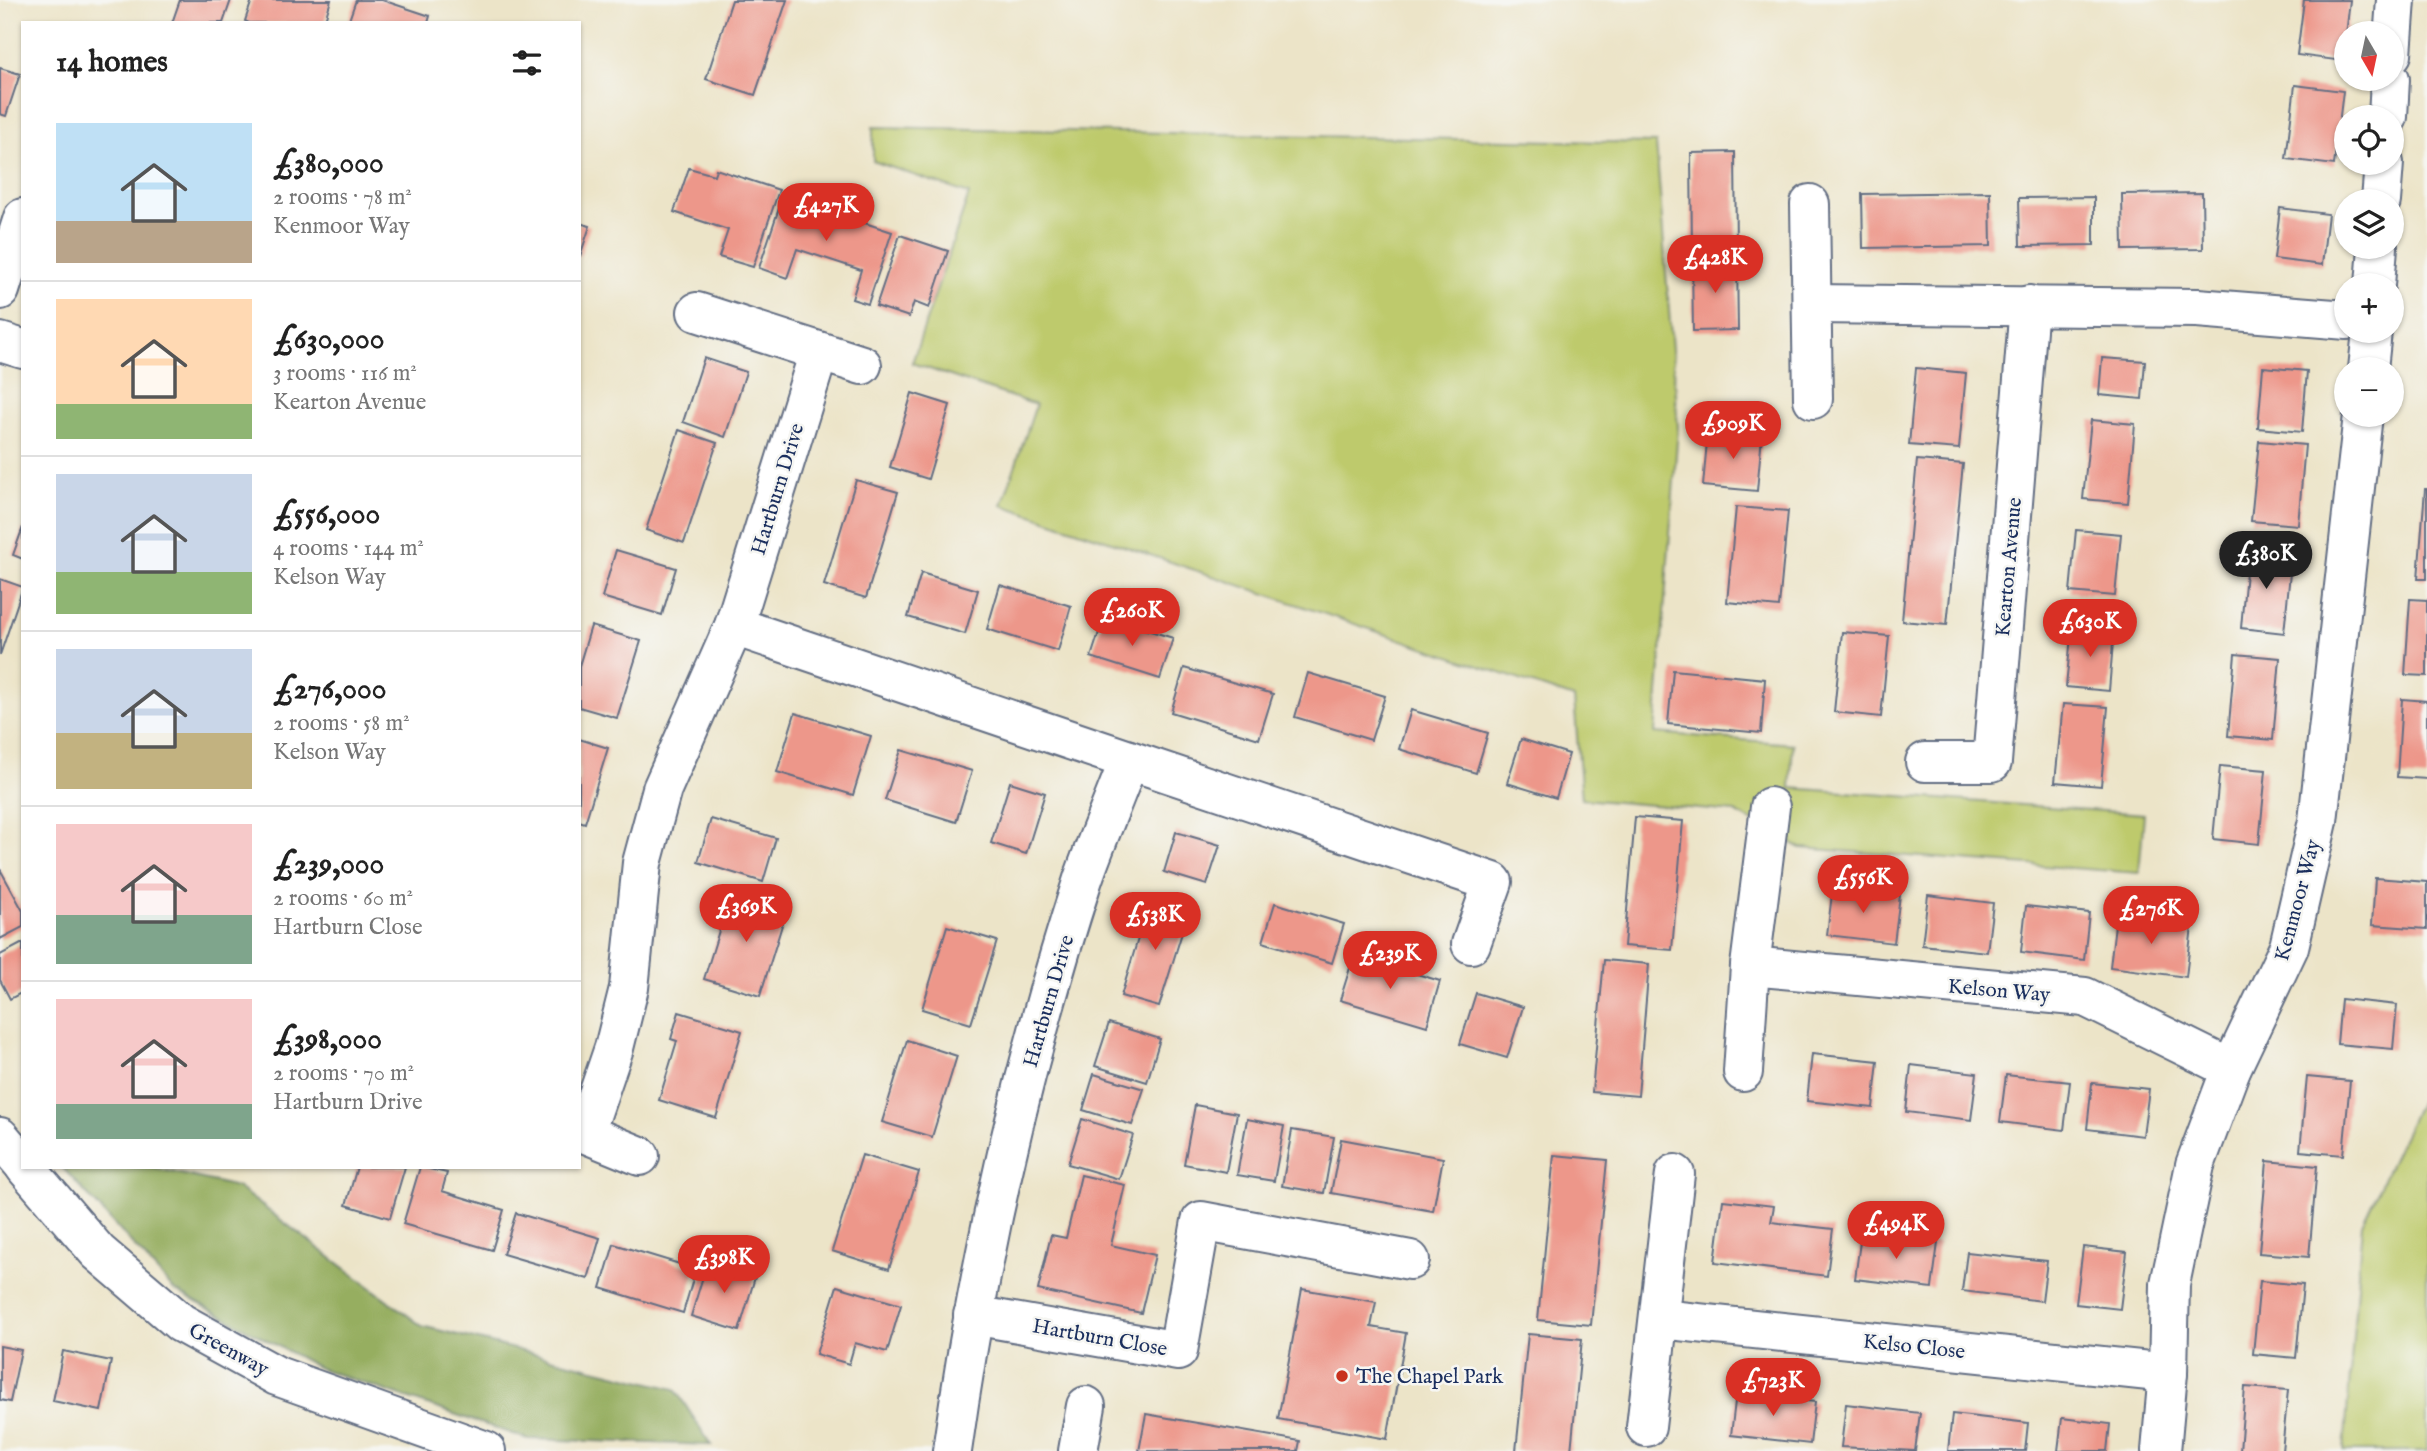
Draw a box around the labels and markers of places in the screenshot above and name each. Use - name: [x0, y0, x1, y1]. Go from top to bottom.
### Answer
- pin: £427K: [777, 184, 875, 243]
- pin: £428K: [1666, 236, 1764, 295]
- pin: £909K: [1684, 402, 1782, 461]
- pin: £380K: [2217, 532, 2315, 591]
- pin: £260K: [1083, 588, 1181, 648]
- pin: £630K: [2041, 600, 2139, 659]
- pin: £556K: [1814, 856, 1912, 915]
- pin: £369K: [697, 884, 795, 944]
- pin: £276K: [2102, 886, 2200, 946]
- pin: £538K: [1106, 892, 1204, 952]
- pin: £239K: [1341, 932, 1439, 991]
- pin: £494K: [1847, 1202, 1945, 1261]
- pin: £398K: [675, 1236, 773, 1295]
- pin: £723K: [1724, 1358, 1822, 1418]
- place label: The Chapel Park: [1356, 1364, 1504, 1391]
- marker: The Chapel Park: [1334, 1368, 1350, 1384]

